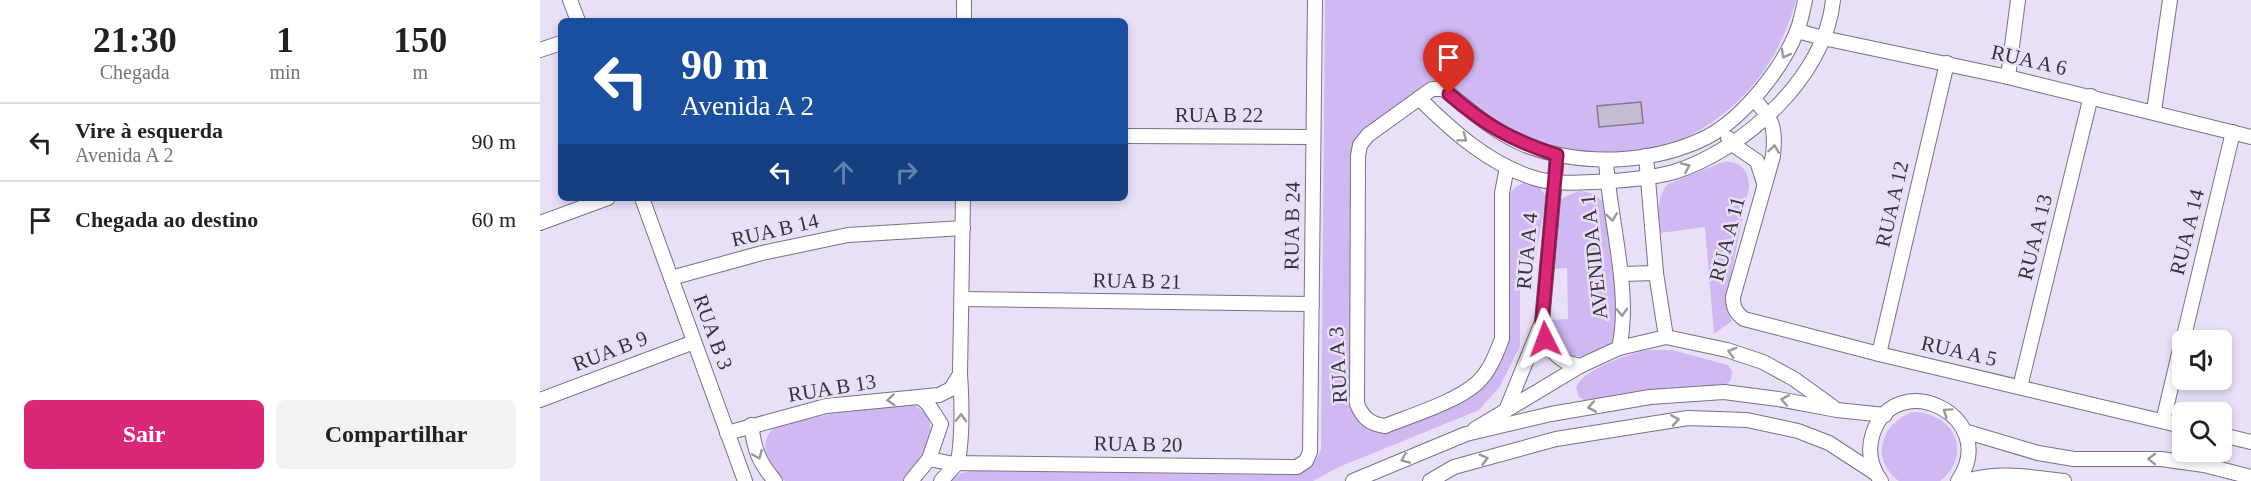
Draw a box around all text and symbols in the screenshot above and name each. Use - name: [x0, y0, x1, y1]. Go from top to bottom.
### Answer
- text: 21:30: [93, 20, 177, 60]
- text: 1: [276, 20, 294, 60]
- text: 150: [393, 20, 447, 60]
- pin: [1423, 32, 1474, 94]
- street label: RUA A 6: [1989, 40, 2069, 80]
- icon: arrive: [1432, 41, 1465, 74]
- icon: left: [582, 42, 660, 120]
- text: 90 m: [681, 42, 769, 88]
- one-way arrow: [1781, 48, 1792, 59]
- text: Chegada: [100, 61, 170, 83]
- text: min: [269, 61, 301, 83]
- text: m: [413, 61, 428, 83]
- text: Avenida A 2: [681, 91, 814, 121]
- street label: RUA B 22: [1175, 103, 1263, 127]
- text: Vire à esquerda: [75, 118, 223, 143]
- icon: left: [24, 126, 57, 159]
- text: 90 m: [471, 129, 516, 154]
- one-way arrow: [1456, 130, 1467, 141]
- text: Avenida A 2: [75, 144, 174, 166]
- one-way arrow: [1767, 145, 1779, 154]
- icon: left: [764, 156, 797, 189]
- icon: ahead: [827, 156, 860, 189]
- icon: right: [890, 156, 923, 189]
- street label: RUA A 12: [1870, 159, 1914, 249]
- one-way arrow: [1680, 162, 1691, 174]
- street label: RUA B 24: [1279, 181, 1305, 271]
- street label: RUA A 14: [2165, 186, 2209, 277]
- street label: RUA A 13: [2013, 192, 2057, 282]
- street label: AVENIDA A 1: [1575, 193, 1613, 321]
- street label: RUA A 11: [1704, 194, 1750, 284]
- icon: arrive: [24, 204, 57, 237]
- text: Chegada ao destino: [75, 207, 258, 232]
- text: 60 m: [471, 207, 516, 232]
- street label: RUA B 14: [729, 208, 821, 252]
- street label: RUA A 4: [1512, 211, 1542, 290]
- one-way arrow: [1606, 213, 1618, 222]
- street label: RUA B 21: [1092, 268, 1182, 294]
- street label: RUA B 3: [688, 291, 738, 373]
- position arrow: [1513, 307, 1577, 371]
- one-way arrow: [1615, 307, 1628, 316]
- street label: RUA B 9: [569, 326, 651, 376]
- street label: RUA A 3: [1324, 326, 1352, 404]
- map controls: [2172, 330, 2232, 462]
- button: sound: [2172, 330, 2232, 390]
- street label: RUA A 5: [1919, 331, 1999, 371]
- one-way arrow: [1727, 347, 1738, 359]
- street label: RUA B 13: [786, 369, 878, 407]
- one-way arrow: [886, 393, 895, 406]
- one-way arrow: [1781, 395, 1790, 407]
- button: Sair: [24, 400, 264, 469]
- button: Compartilhar: [276, 400, 516, 469]
- one-way arrow: [1587, 400, 1597, 413]
- button: search: [2172, 402, 2232, 462]
- one-way arrow: [1943, 408, 1954, 419]
- one-way arrow: [955, 414, 968, 423]
- one-way arrow: [1669, 414, 1679, 427]
- street label: RUA B 20: [1093, 431, 1183, 457]
- one-way arrow: [750, 449, 762, 460]
- one-way arrow: [1400, 452, 1411, 464]
- one-way arrow: [2148, 453, 2157, 465]
- one-way arrow: [1478, 454, 1489, 466]

